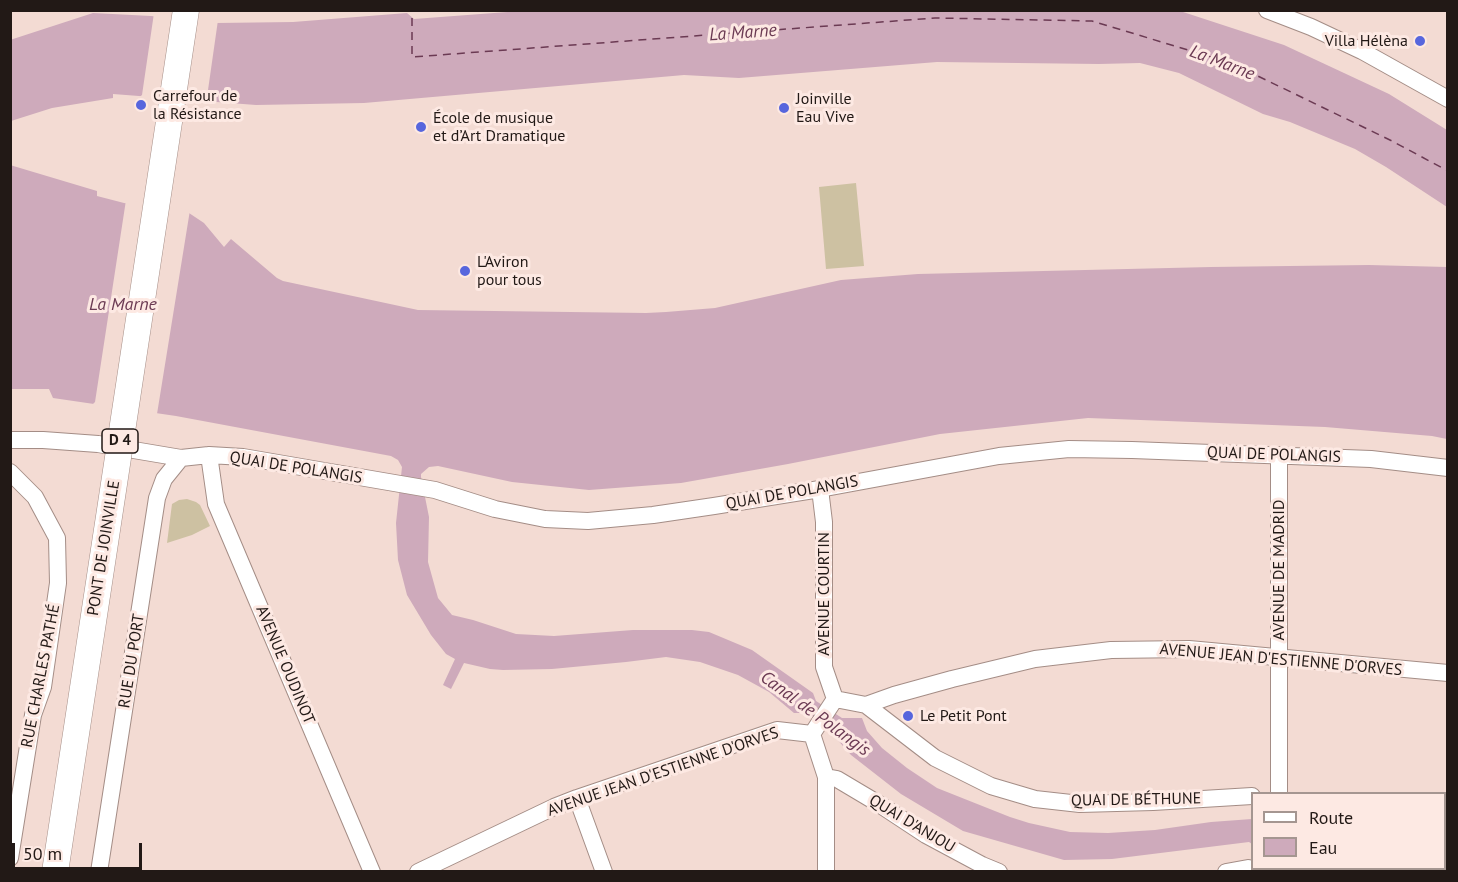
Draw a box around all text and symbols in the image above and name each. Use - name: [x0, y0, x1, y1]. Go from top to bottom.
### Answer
- water label: La Marne: [708, 20, 778, 46]
- place label: Villa Hélèna: [1325, 31, 1408, 51]
- marker: Villa Hélèna: [1413, 34, 1427, 48]
- water label: La Marne: [1186, 41, 1258, 85]
- place label: Carrefour de la Résistance: [153, 86, 242, 124]
- place label: Joinville Eau Vive: [796, 89, 854, 127]
- marker: Carrefour de la Résistance: [134, 98, 148, 112]
- marker: Joinville Eau Vive: [777, 101, 791, 115]
- place label: École de musique et d’Art Dramatique: [433, 108, 565, 146]
- marker: École de musique et d’Art Dramatique: [414, 120, 428, 134]
- place label: L'Aviron pour tous: [477, 252, 542, 290]
- marker: L'Aviron pour tous: [458, 264, 472, 278]
- water label: La Marne: [89, 294, 157, 316]
- road number: D 4: [102, 429, 138, 453]
- street label: QUAI DE POLANGIS: [1207, 443, 1341, 467]
- street label: QUAI DE POLANGIS: [228, 448, 364, 488]
- street label: QUAI DE POLANGIS: [724, 472, 860, 514]
- street label: PONT DE JOINVILLE: [84, 479, 124, 617]
- street label: AVENUE DE MADRID: [1269, 500, 1289, 640]
- street label: AVENUE COURTIN: [814, 532, 834, 656]
- street label: RUE CHARLES PATHÉ: [18, 603, 64, 749]
- street label: AVENUE OUDINOT: [251, 603, 319, 727]
- street label: RUE DU PORT: [115, 613, 149, 709]
- street label: AVENUE JEAN D'ESTIENNE D'ORVES: [1159, 640, 1403, 680]
- water label: Canal de Polangis: [756, 667, 874, 761]
- place label: Le Petit Pont: [920, 706, 1007, 726]
- marker: Le Petit Pont: [901, 709, 915, 723]
- street label: AVENUE JEAN D'ESTIENNE D'ORVES: [545, 723, 781, 821]
- street label: QUAI DE BÉTHUNE: [1071, 789, 1201, 811]
- street label: QUAI D'ANJOU: [865, 791, 959, 857]
- legend: [1251, 792, 1446, 870]
- text: Route: [1309, 806, 1353, 829]
- scale bar: [15, 831, 146, 869]
- text: Eau: [1309, 836, 1337, 859]
- text: 50 m: [23, 842, 62, 865]

